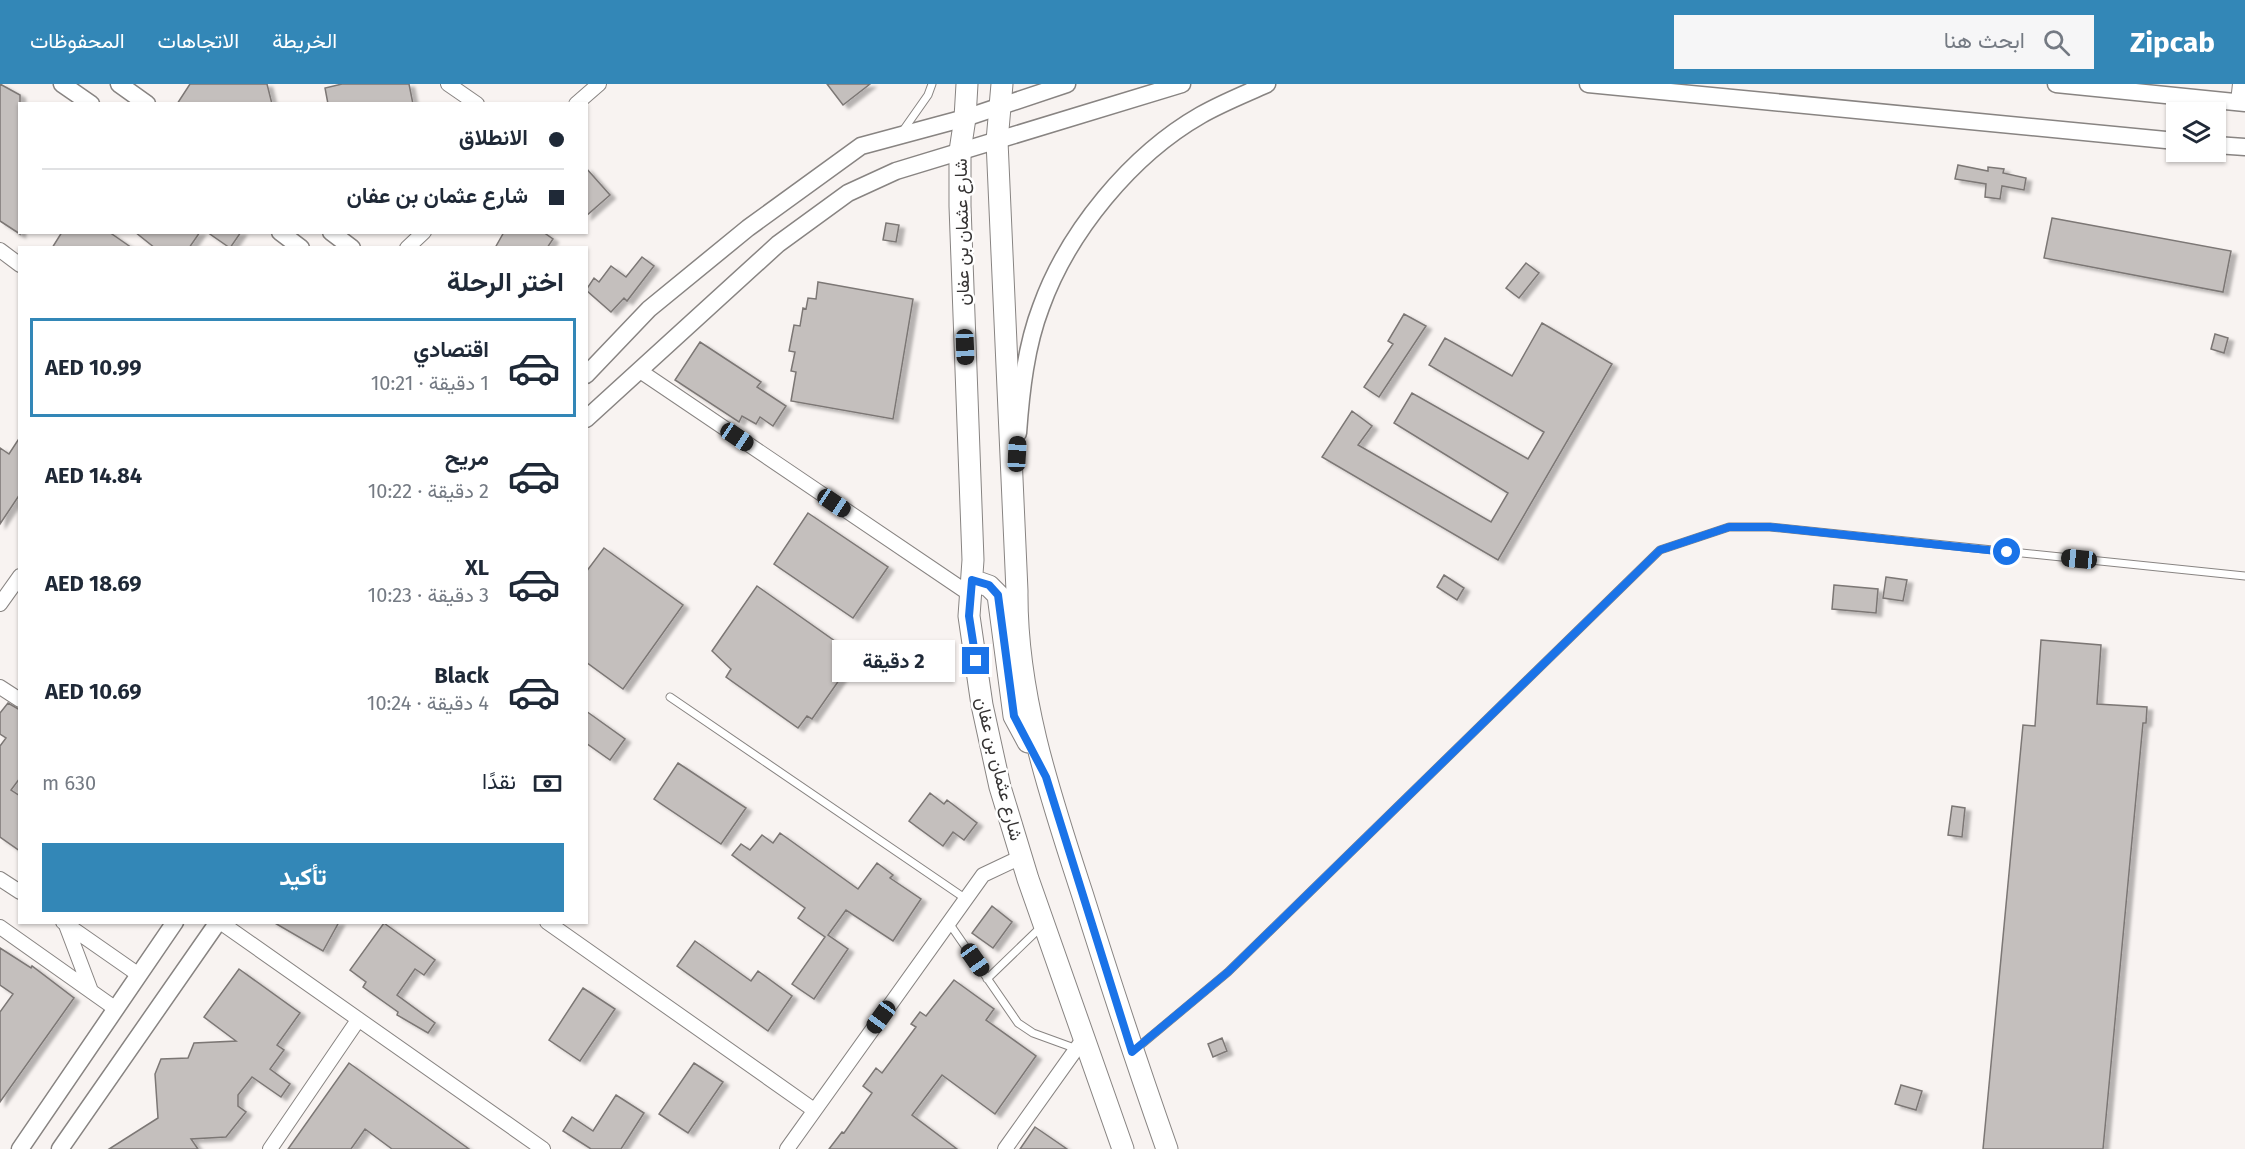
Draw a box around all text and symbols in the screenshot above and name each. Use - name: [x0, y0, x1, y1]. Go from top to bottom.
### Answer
- search box: [1674, 15, 2094, 69]
- icon: search: [2040, 26, 2073, 59]
- text: Zipcab: [2130, 26, 2215, 59]
- text: ابحث هنا: [1944, 27, 2025, 54]
- text: المحفوظات: [30, 28, 125, 54]
- text: الاتجاهات: [158, 28, 239, 54]
- text: الخريطة: [272, 28, 337, 54]
- map controls: [2166, 102, 2226, 162]
- button: layers: [2166, 102, 2226, 162]
- text: الانطلاق: [459, 124, 528, 151]
- street label: شارع عثمان بن عفان: [950, 158, 975, 306]
- text: شارع عثمان بن عفان: [346, 182, 528, 209]
- text: اختر الرحلة: [447, 266, 564, 298]
- car: [955, 329, 975, 365]
- text: اقتصادي: [413, 336, 489, 363]
- icon: car: [507, 341, 561, 395]
- text: AED 10.99: [45, 354, 142, 381]
- text: 1 دقيقة · 10:21: [371, 371, 489, 395]
- car: [717, 419, 757, 455]
- car: [1007, 436, 1027, 472]
- text: مريح: [445, 444, 489, 471]
- icon: car: [507, 449, 561, 503]
- text: AED 14.84: [45, 462, 142, 489]
- text: 2 دقيقة · 10:22: [368, 479, 489, 503]
- car: [814, 485, 854, 521]
- route start: [1993, 538, 2020, 565]
- car: [2060, 548, 2098, 570]
- text: XL: [465, 554, 489, 581]
- icon: car: [507, 557, 561, 611]
- text: AED 18.69: [45, 570, 142, 597]
- text: 3 دقيقة · 10:23: [368, 583, 489, 607]
- callout: 2 دقيقة: [832, 640, 955, 682]
- route end: [962, 647, 989, 674]
- text: 2 دقيقة: [862, 649, 925, 673]
- text: Black: [434, 662, 489, 689]
- icon: car: [507, 665, 561, 719]
- text: AED 10.69: [45, 678, 142, 705]
- text: 4 دقيقة · 10:24: [367, 691, 489, 715]
- street label: شارع عثمان بن عفان: [970, 695, 1027, 843]
- icon: cash: [531, 767, 564, 800]
- text: نقدًا: [482, 768, 516, 795]
- text: 630 m: [42, 771, 96, 795]
- button: تأكيد: [42, 843, 564, 912]
- car: [957, 940, 993, 980]
- car: [863, 997, 899, 1037]

